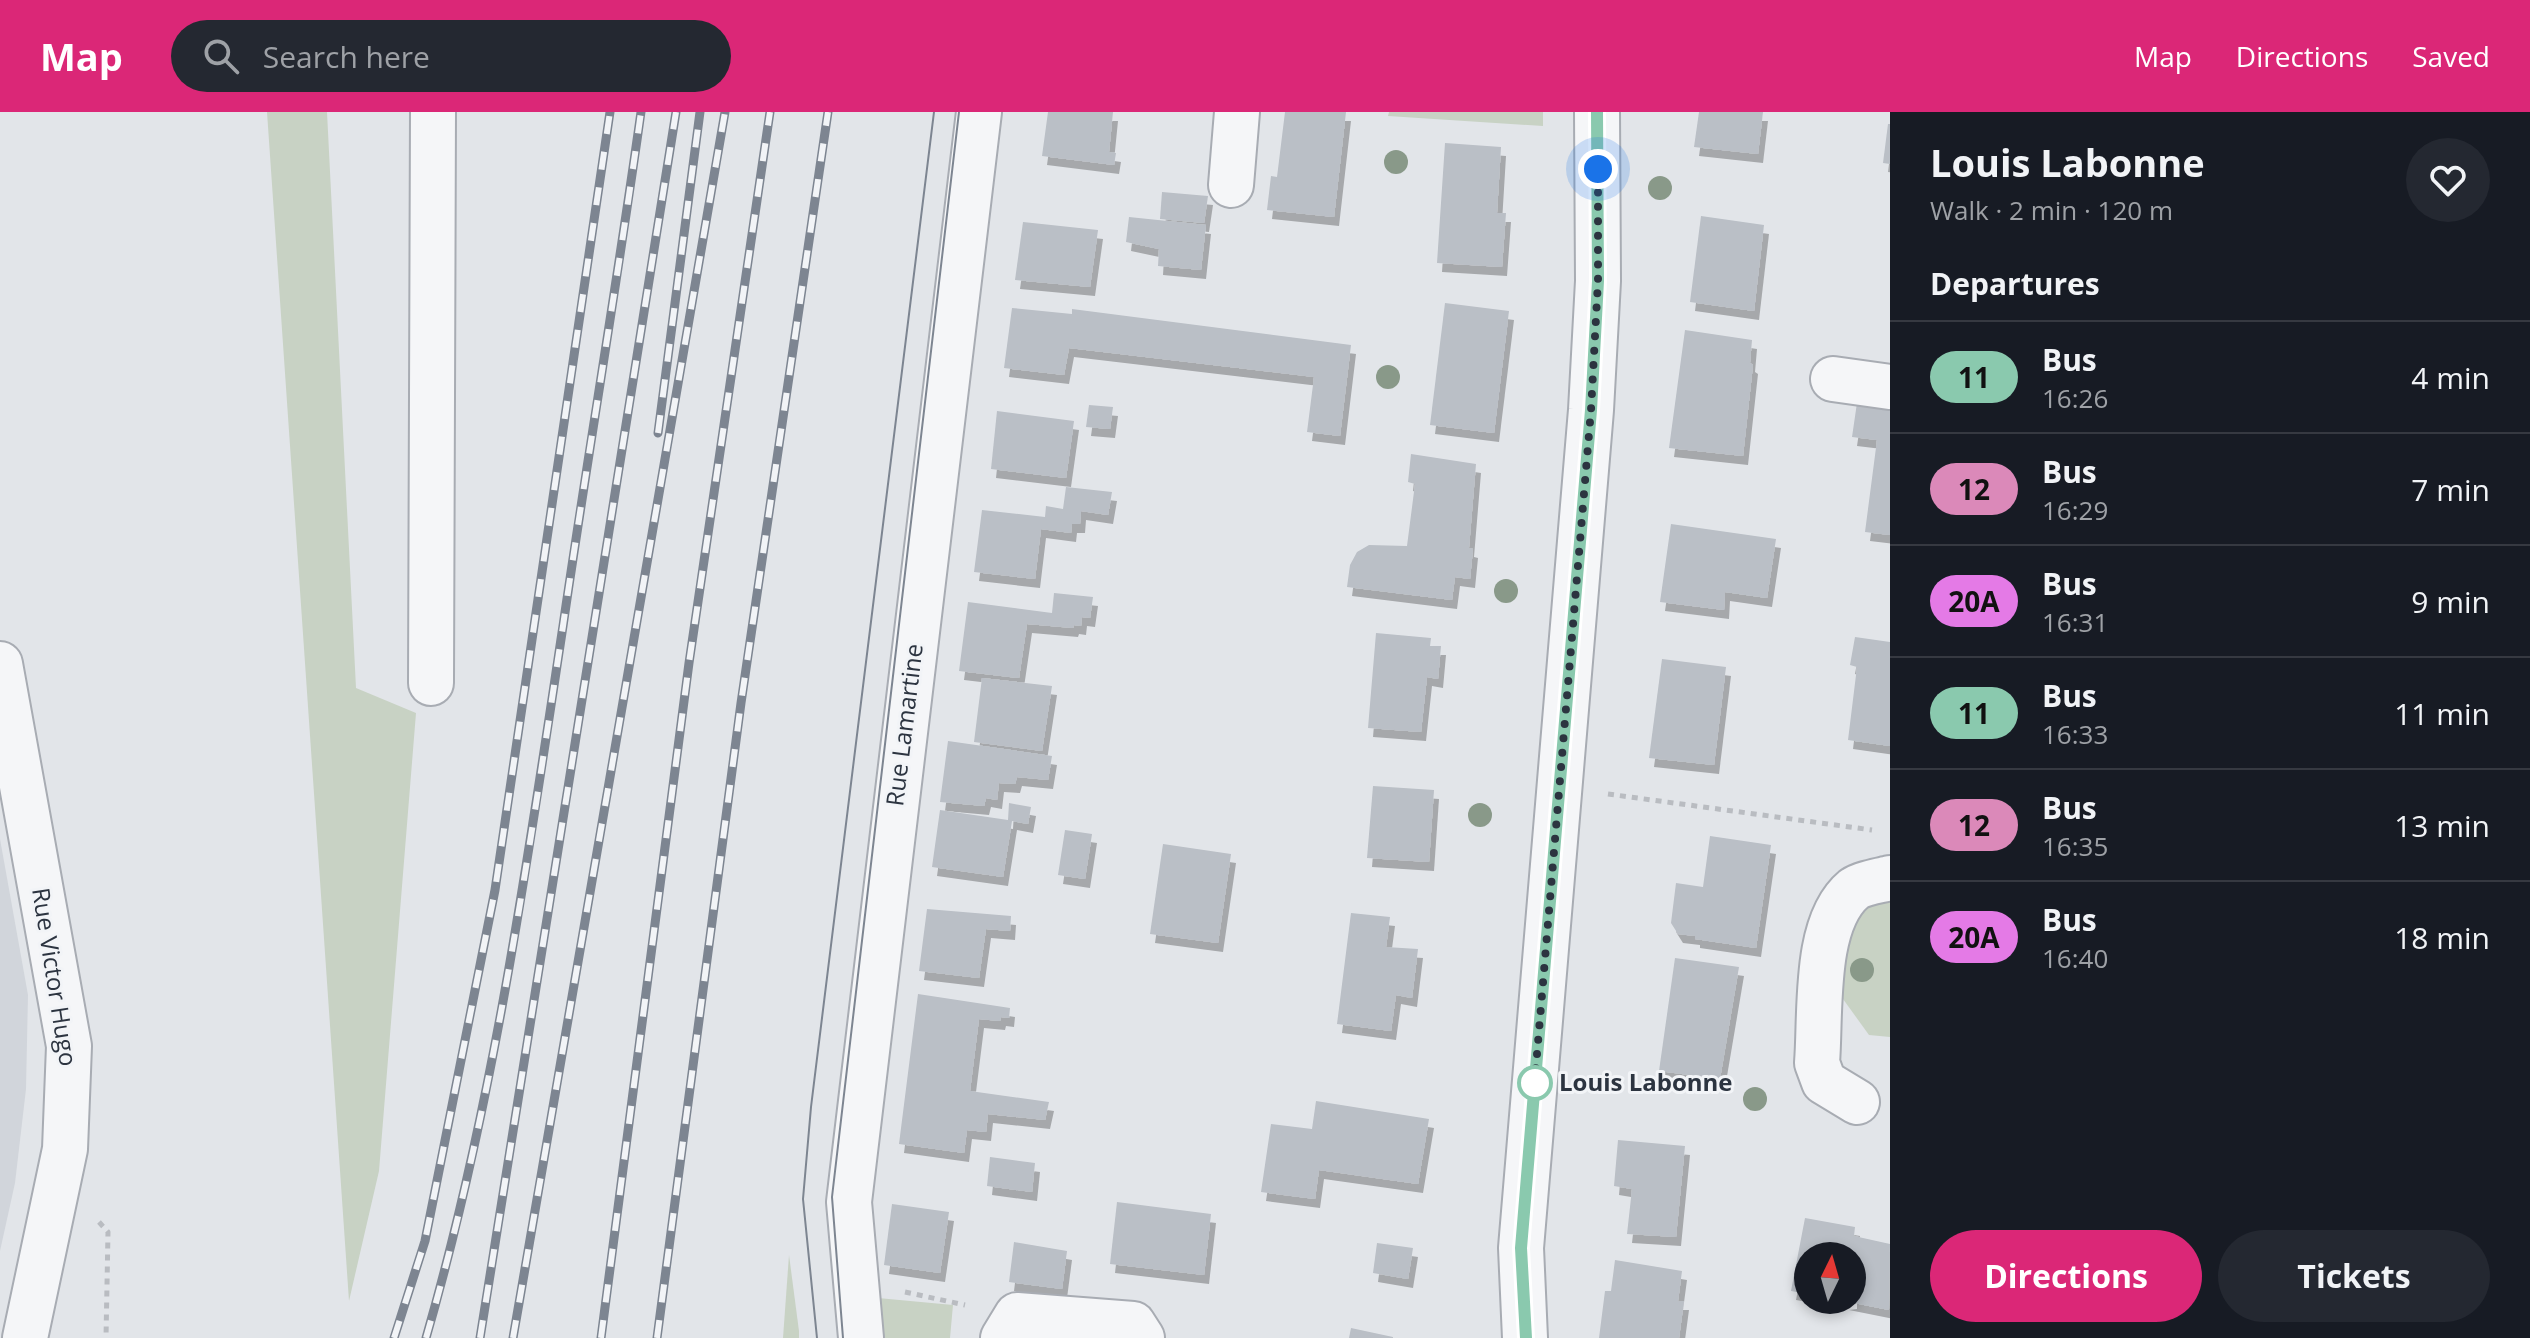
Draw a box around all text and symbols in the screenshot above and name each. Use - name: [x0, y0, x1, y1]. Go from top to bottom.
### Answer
- search box: [171, 20, 731, 92]
- text: Map: [40, 30, 123, 82]
- icon: search: [199, 34, 243, 78]
- text: Search here: [263, 36, 430, 77]
- text: Map: [2134, 37, 2192, 75]
- text: Directions: [2236, 37, 2368, 75]
- text: Saved: [2412, 37, 2490, 75]
- text: Louis Labonne: [1930, 136, 2205, 188]
- button: heart: [2406, 138, 2490, 222]
- your location: [1578, 149, 1618, 189]
- text: Walk · 2 min · 120 m: [1930, 192, 2173, 228]
- text: Departures: [1930, 263, 2100, 304]
- text: Bus: [2042, 339, 2097, 380]
- text: 4 min: [2411, 357, 2490, 398]
- text: 11: [1958, 358, 1990, 396]
- text: 16:26: [2042, 380, 2108, 416]
- text: Bus: [2042, 451, 2097, 492]
- text: 7 min: [2411, 469, 2490, 510]
- text: 12: [1958, 470, 1990, 508]
- text: 16:29: [2042, 492, 2108, 528]
- text: Bus: [2042, 563, 2097, 604]
- text: 9 min: [2411, 581, 2490, 622]
- text: 20A: [1948, 582, 2000, 620]
- text: 16:31: [2042, 604, 2108, 640]
- street label: Rue Lamartine: [877, 642, 930, 808]
- text: Bus: [2042, 675, 2097, 716]
- text: 11 min: [2394, 693, 2490, 734]
- text: 11: [1958, 694, 1990, 732]
- text: 16:33: [2042, 716, 2108, 752]
- text: Bus: [2042, 787, 2097, 828]
- text: 13 min: [2394, 805, 2490, 846]
- text: 12: [1958, 806, 1990, 844]
- text: 16:35: [2042, 828, 2108, 864]
- street label: Rue Victor Hugo: [25, 885, 86, 1068]
- text: Bus: [2042, 899, 2097, 940]
- text: 18 min: [2394, 917, 2490, 958]
- text: 20A: [1948, 918, 2000, 956]
- text: 16:40: [2042, 940, 2108, 976]
- place label: Louis Labonne: [1559, 1065, 1733, 1098]
- marker: Louis Labonne: [1518, 1066, 1552, 1100]
- button: Directions: [1930, 1230, 2202, 1322]
- button: Tickets: [2218, 1230, 2490, 1322]
- north arrow: [1794, 1242, 1866, 1314]
- map controls: [1794, 1242, 1866, 1314]

